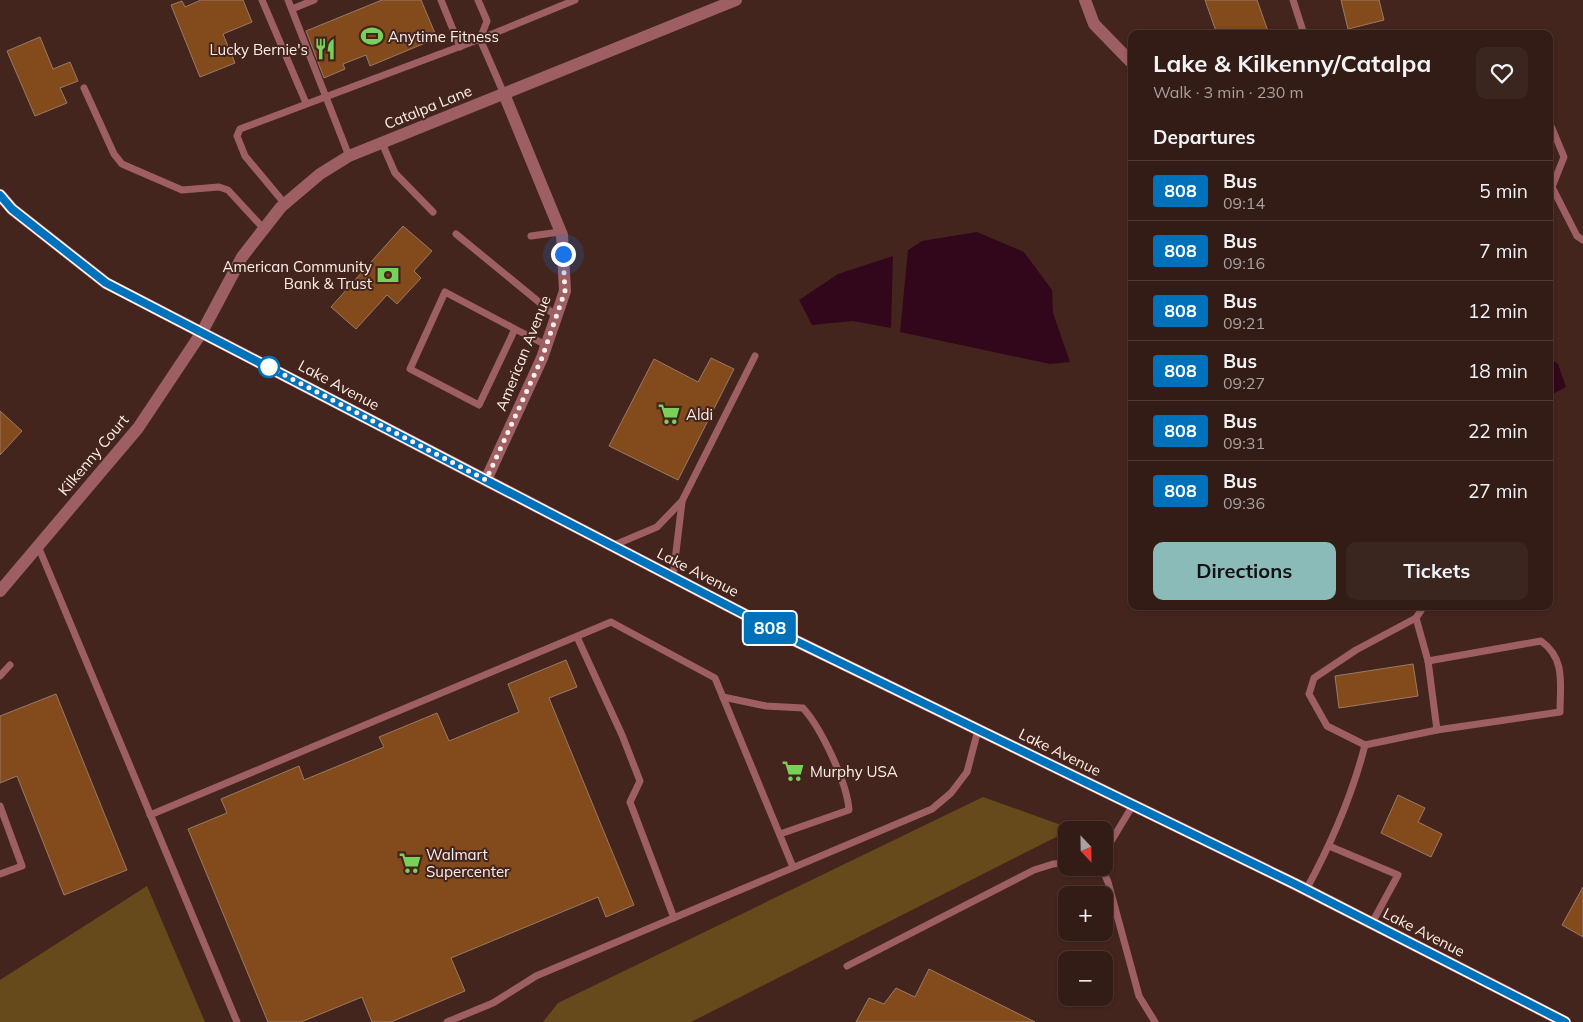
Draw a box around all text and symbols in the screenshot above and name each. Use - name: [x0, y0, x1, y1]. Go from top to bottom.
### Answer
- sports icon: Anytime Fitness: [359, 23, 385, 49]
- place label: Anytime Fitness: [388, 27, 499, 46]
- restaurant icon: Lucky Bernie's: [312, 36, 338, 62]
- place label: Lucky Bernie's: [209, 40, 308, 59]
- button: heart: [1476, 47, 1528, 99]
- text: Lake & Kilkenny/Catalpa: [1153, 48, 1431, 78]
- street label: Catalpa Lane: [381, 81, 475, 133]
- text: Walk · 3 min · 230 m: [1153, 82, 1304, 102]
- text: Departures: [1153, 125, 1255, 149]
- text: Bus: [1223, 169, 1257, 193]
- text: 808: [1164, 179, 1197, 202]
- text: 5 min: [1479, 179, 1528, 203]
- text: 09:14: [1223, 193, 1265, 213]
- text: Bus: [1223, 229, 1257, 253]
- text: 808: [1164, 239, 1197, 262]
- text: 7 min: [1479, 239, 1528, 263]
- your location: [551, 242, 576, 267]
- text: 09:16: [1223, 253, 1265, 273]
- place label: American Community Bank & Trust: [223, 257, 372, 293]
- bank icon: American Community Bank & Trust: [375, 262, 401, 288]
- text: Bus: [1223, 289, 1257, 313]
- street label: American Avenue: [491, 293, 555, 413]
- text: 808: [1164, 299, 1197, 322]
- text: 12 min: [1468, 299, 1528, 323]
- text: 09:21: [1223, 313, 1265, 333]
- text: Bus: [1223, 349, 1257, 373]
- unlabelled marker: [258, 356, 280, 378]
- street label: Lake Avenue: [295, 356, 383, 414]
- text: 808: [1164, 359, 1197, 382]
- text: 18 min: [1468, 359, 1528, 383]
- text: 09:27: [1223, 373, 1265, 393]
- supermarket icon: Aldi: [656, 401, 682, 427]
- place label: Aldi: [686, 405, 713, 424]
- text: Bus: [1223, 409, 1257, 433]
- street label: Kilkenny Court: [54, 411, 132, 499]
- text: 808: [1164, 419, 1197, 442]
- text: 22 min: [1468, 419, 1528, 443]
- text: 09:31: [1223, 433, 1265, 453]
- text: Bus: [1223, 469, 1257, 493]
- text: 808: [1164, 479, 1197, 502]
- text: 27 min: [1468, 479, 1528, 503]
- text: 09:36: [1223, 493, 1265, 513]
- button: Directions: [1153, 542, 1336, 600]
- button: Tickets: [1346, 542, 1528, 600]
- street label: Lake Avenue: [654, 543, 742, 601]
- line badge: 808: [741, 612, 799, 644]
- text: 808: [754, 616, 786, 639]
- street label: Lake Avenue: [1016, 724, 1104, 780]
- supermarket icon: Murphy USA: [780, 758, 806, 784]
- place label: Murphy USA: [810, 762, 898, 781]
- north arrow: [1058, 821, 1112, 876]
- map controls: [1058, 821, 1113, 1006]
- place label: Walmart Supercenter: [426, 845, 510, 881]
- supermarket icon: Walmart Supercenter: [397, 850, 423, 876]
- button: +: [1058, 886, 1113, 941]
- street label: Lake Avenue: [1380, 903, 1468, 961]
- button: −: [1058, 951, 1113, 1006]

